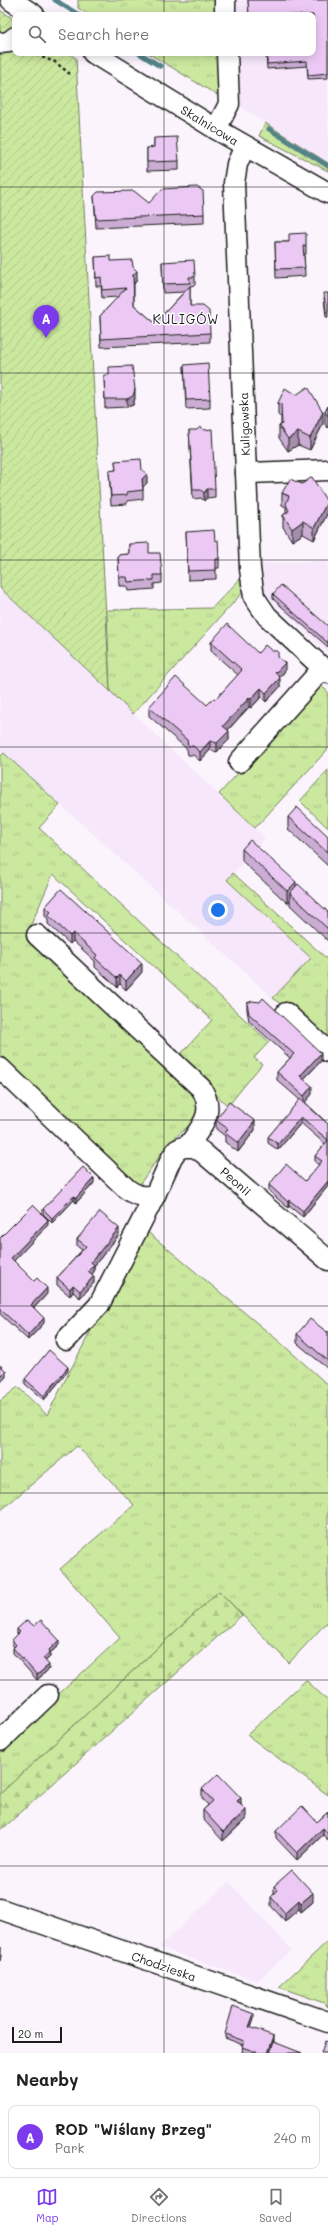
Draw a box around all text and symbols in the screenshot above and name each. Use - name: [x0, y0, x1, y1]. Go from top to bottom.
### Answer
- search box: [12, 12, 316, 56]
- icon: search: [26, 23, 48, 45]
- text: Search here: [58, 24, 149, 44]
- street label: Skalnicowa: [178, 101, 242, 149]
- pin: A: [33, 305, 59, 338]
- district label: KULIGÓW: [153, 310, 219, 327]
- street label: Kuligowska: [235, 392, 253, 456]
- your location: [208, 900, 228, 920]
- street label: Peonii: [217, 1163, 255, 1199]
- street label: Chodzieska: [129, 1947, 199, 1985]
- scale bar: [12, 2025, 62, 2044]
- text: 20 m: [18, 2026, 43, 2041]
- text: Nearby: [16, 2068, 78, 2090]
- text: ROD "Wiślany Brzeg": [55, 2119, 212, 2139]
- text: A: [25, 2129, 35, 2146]
- text: 240 m: [274, 2129, 311, 2146]
- text: Park: [55, 2139, 84, 2156]
- tab: Map: [36, 2186, 59, 2225]
- tab: Directions: [131, 2186, 187, 2225]
- tab: Saved: [259, 2186, 292, 2225]

